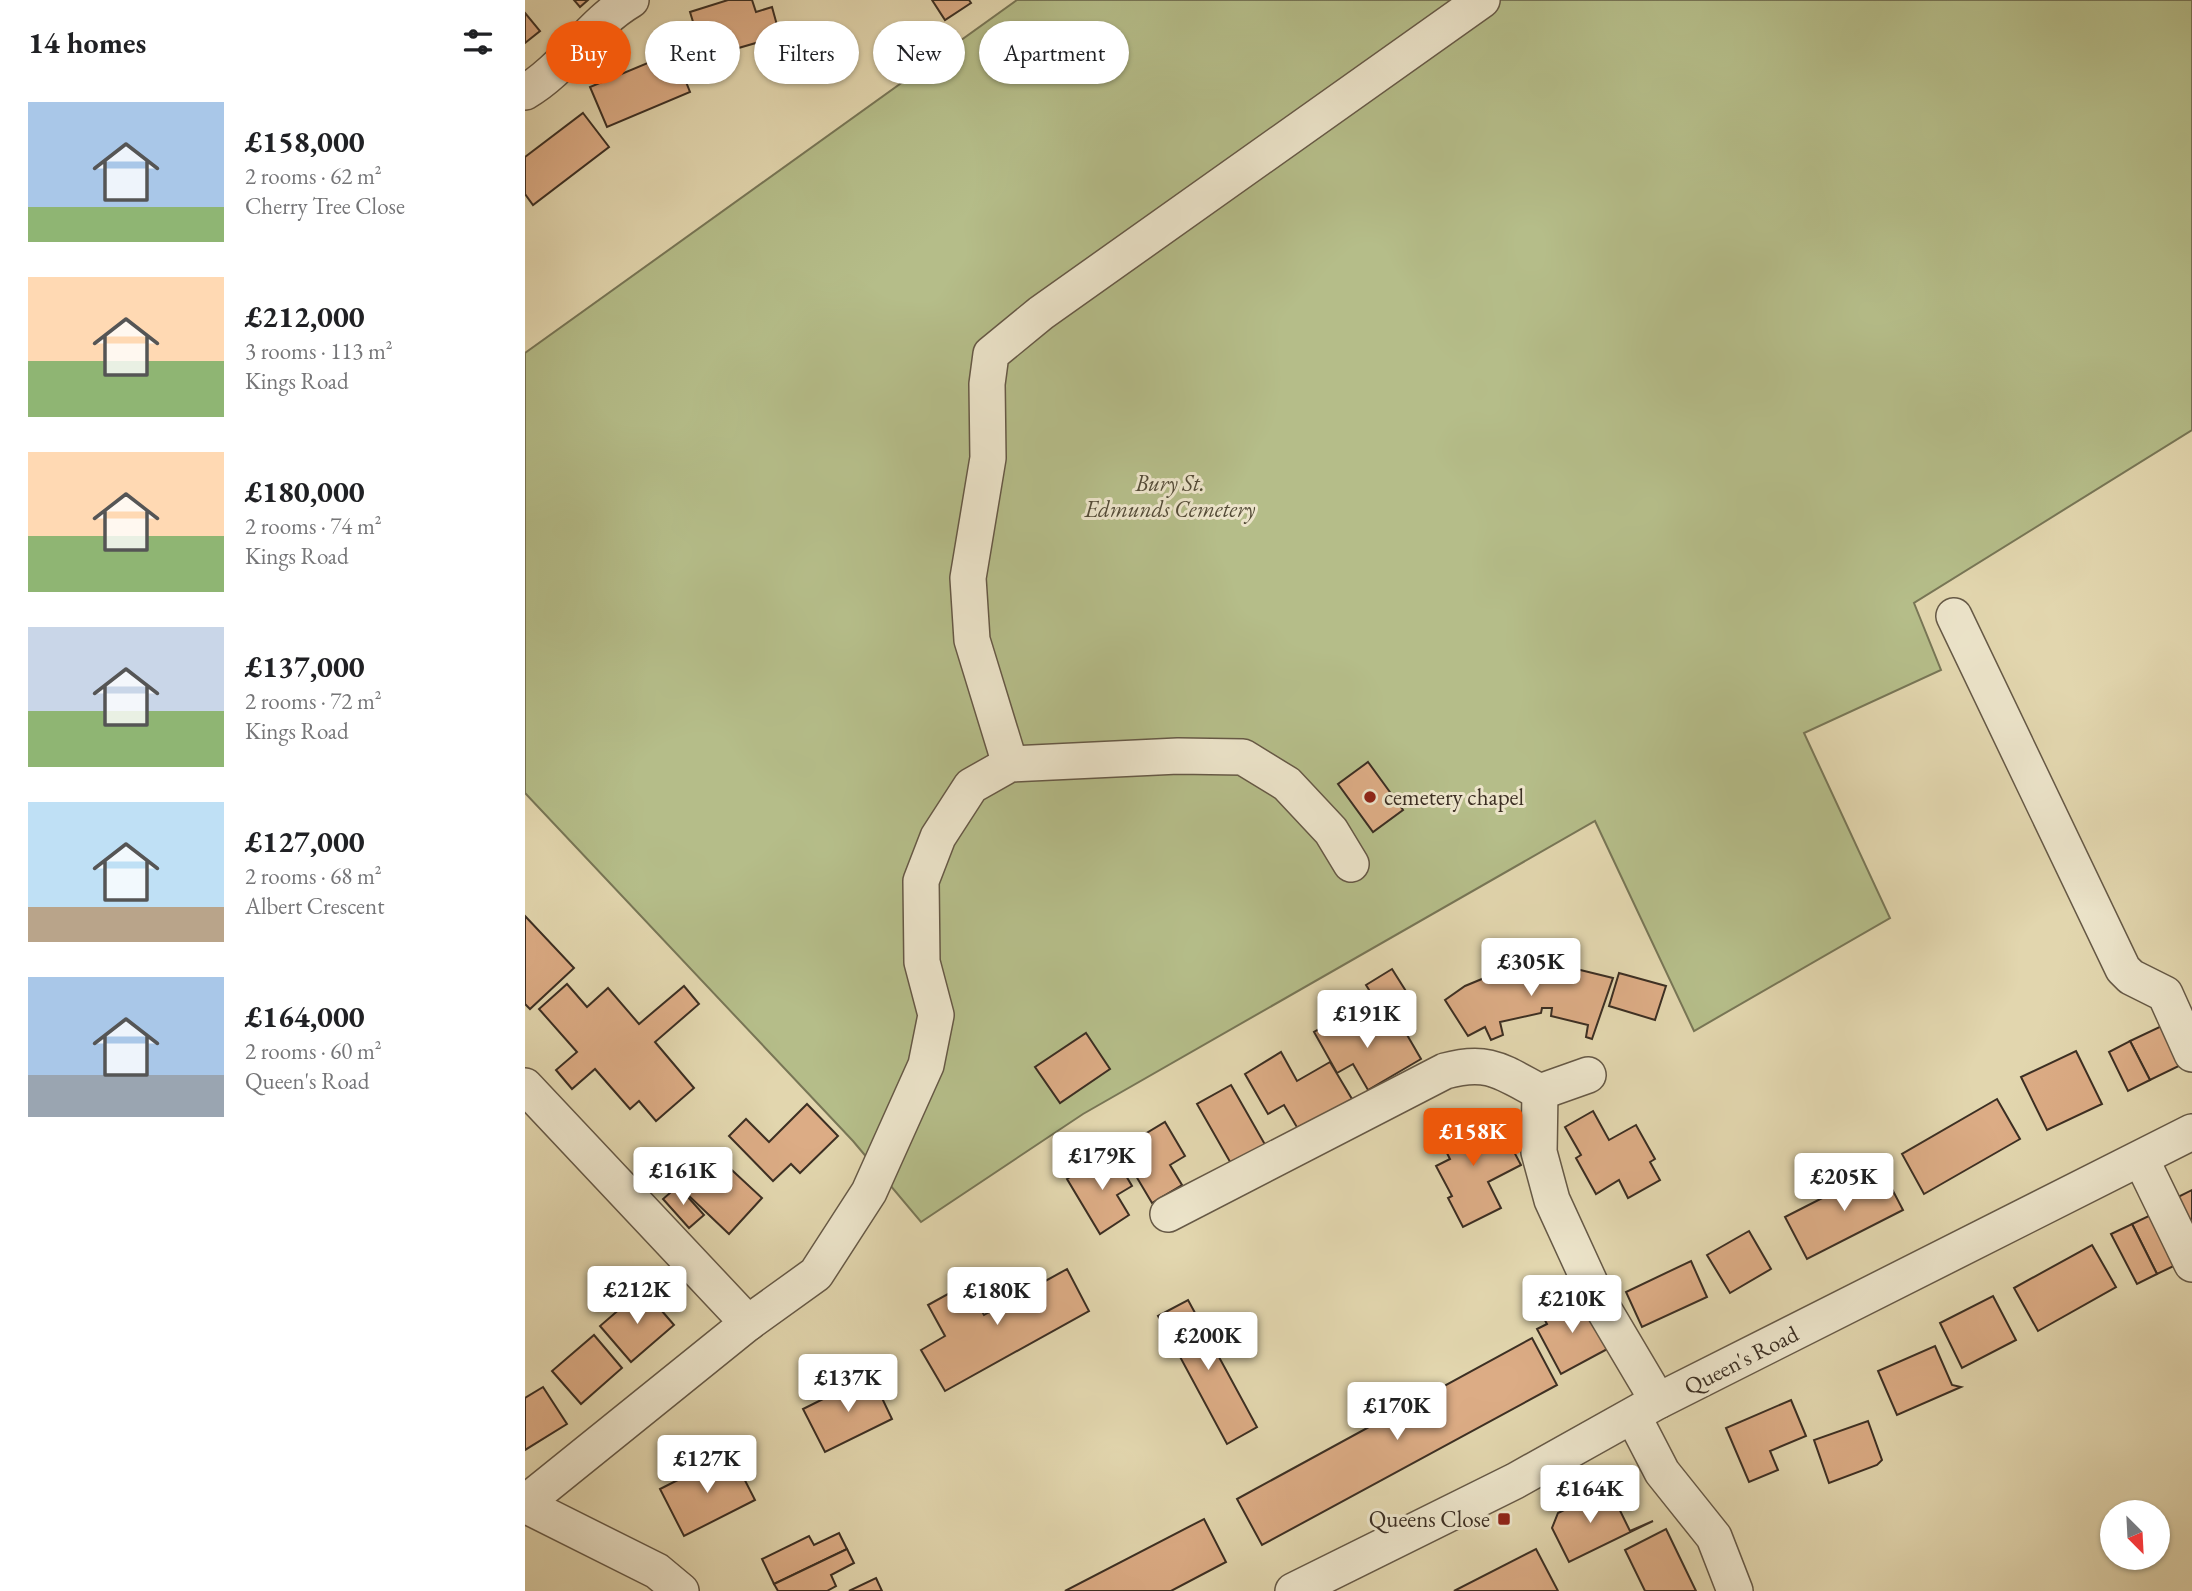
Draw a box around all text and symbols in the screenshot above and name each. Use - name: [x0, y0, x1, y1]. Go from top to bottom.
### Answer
- chip: Buy: [546, 21, 631, 84]
- chip: Rent: [645, 21, 740, 84]
- chip: Filters: [754, 21, 859, 84]
- chip: New: [873, 21, 965, 84]
- chip: Apartment: [979, 21, 1129, 84]
- text: 14 homes: [28, 23, 146, 62]
- icon: filters: [459, 23, 497, 61]
- text: £158,000: [245, 122, 365, 161]
- icon: home: [84, 130, 168, 214]
- text: 2 rooms · 62 m²: [245, 161, 382, 191]
- text: Cherry Tree Close: [245, 191, 405, 221]
- text: £212,000: [245, 297, 365, 336]
- icon: home: [84, 305, 168, 389]
- text: 3 rooms · 113 m²: [245, 336, 393, 366]
- text: Kings Road: [245, 366, 349, 396]
- park label: Bury St. Edmunds Cemetery: [1084, 468, 1256, 524]
- text: £180,000: [245, 472, 365, 511]
- icon: home: [84, 480, 168, 564]
- text: 2 rooms · 74 m²: [245, 511, 382, 541]
- text: Kings Road: [245, 541, 349, 571]
- text: £137,000: [245, 647, 365, 686]
- icon: home: [84, 655, 168, 739]
- text: 2 rooms · 72 m²: [245, 686, 382, 716]
- text: Kings Road: [245, 716, 349, 746]
- place label: cemetery chapel: [1384, 782, 1525, 812]
- marker: cemetery chapel: [1362, 789, 1378, 805]
- text: £127,000: [245, 822, 365, 861]
- icon: home: [84, 830, 168, 914]
- text: 2 rooms · 68 m²: [245, 861, 382, 891]
- text: Albert Crescent: [245, 891, 384, 921]
- pin: £305K: [1482, 939, 1580, 998]
- text: £305K: [1497, 946, 1565, 976]
- pin: £191K: [1318, 990, 1416, 1050]
- text: £164,000: [245, 997, 365, 1036]
- text: £191K: [1333, 998, 1401, 1028]
- icon: home: [84, 1005, 168, 1089]
- text: 2 rooms · 60 m²: [245, 1036, 382, 1066]
- text: Queen's Road: [245, 1066, 369, 1096]
- pin: £158K: [1424, 1108, 1522, 1168]
- text: £158K: [1439, 1116, 1507, 1146]
- pin: £179K: [1053, 1132, 1151, 1192]
- text: £179K: [1068, 1140, 1136, 1170]
- pin: £161K: [634, 1148, 732, 1207]
- pin: £205K: [1795, 1154, 1893, 1213]
- text: £161K: [649, 1155, 717, 1185]
- text: £205K: [1810, 1161, 1878, 1191]
- pin: £212K: [588, 1266, 686, 1326]
- pin: £180K: [948, 1268, 1046, 1327]
- text: £212K: [603, 1274, 671, 1304]
- text: £180K: [963, 1275, 1031, 1305]
- pin: £210K: [1523, 1276, 1621, 1335]
- text: £210K: [1538, 1283, 1606, 1313]
- pin: £200K: [1159, 1312, 1257, 1372]
- street label: Queen's Road: [1679, 1318, 1804, 1402]
- text: £200K: [1174, 1320, 1242, 1350]
- pin: £137K: [799, 1354, 897, 1414]
- text: £137K: [814, 1362, 882, 1392]
- pin: £170K: [1348, 1382, 1446, 1442]
- text: £170K: [1363, 1390, 1431, 1420]
- pin: £127K: [658, 1436, 756, 1495]
- text: £127K: [673, 1443, 741, 1473]
- pin: £164K: [1541, 1466, 1639, 1525]
- text: £164K: [1556, 1473, 1624, 1503]
- north arrow: [2100, 1500, 2170, 1570]
- map controls: [2100, 1500, 2170, 1570]
- place label: Queens Close: [1369, 1504, 1490, 1534]
- marker: Queens Close: [1496, 1511, 1512, 1527]

